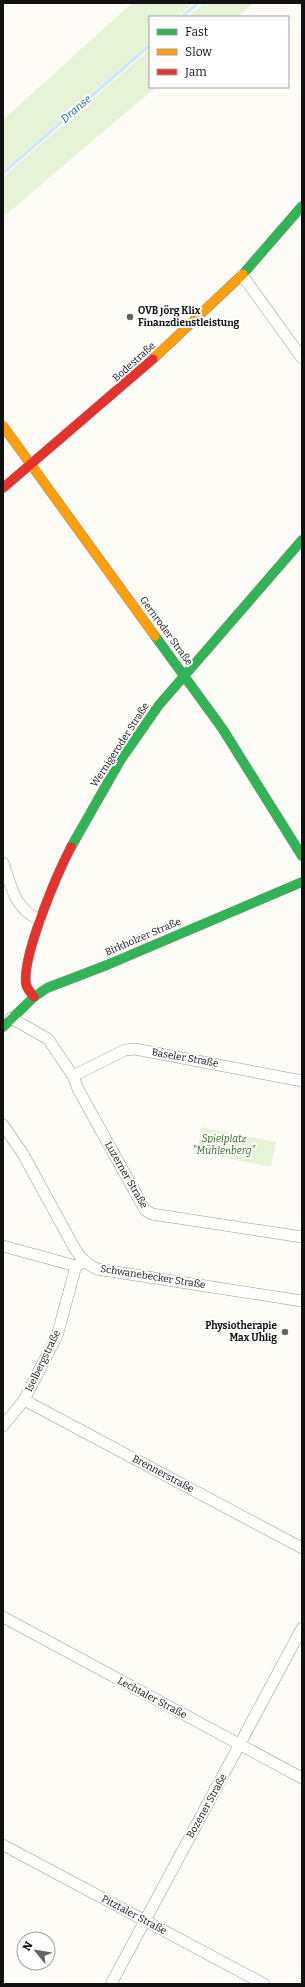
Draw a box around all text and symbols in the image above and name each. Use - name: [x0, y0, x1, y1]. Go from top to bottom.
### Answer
- legend: [149, 16, 289, 88]
- text: Fast: [185, 25, 209, 39]
- text: Slow: [185, 45, 212, 59]
- text: Jam: [184, 65, 207, 79]
- water label: Dranse: [58, 92, 94, 126]
- place label: OVB Jörg Klix Finanzdienstleistung: [138, 305, 240, 329]
- marker: OVB Jörg Klix Finanzdienstleistung: [125, 312, 135, 322]
- street label: Bodestraße: [110, 340, 158, 384]
- street label: Gernroder Straße: [137, 594, 195, 668]
- street label: Wernigeroder Straße: [88, 701, 152, 789]
- street label: Birkholzer Straße: [103, 916, 183, 958]
- street label: Baseler Straße: [151, 1046, 219, 1070]
- park label: Spielplatz "Mühlenberg": [193, 1133, 255, 1157]
- street label: Luzerner Straße: [102, 1139, 150, 1211]
- street label: Schwanebecker Straße: [100, 1263, 206, 1291]
- place label: Physiotherapie Max Uhlig: [205, 1320, 277, 1344]
- marker: Physiotherapie Max Uhlig: [280, 1327, 290, 1337]
- street label: Iselbergstraße: [23, 1328, 63, 1394]
- street label: Brennerstraße: [130, 1453, 196, 1495]
- street label: Lechtaler Straße: [115, 1675, 189, 1721]
- street label: Bozener Straße: [184, 1772, 230, 1840]
- street label: Pitztaler Straße: [99, 1893, 169, 1937]
- north arrow: [16, 1931, 56, 1971]
- text: N: [20, 1939, 36, 1953]

